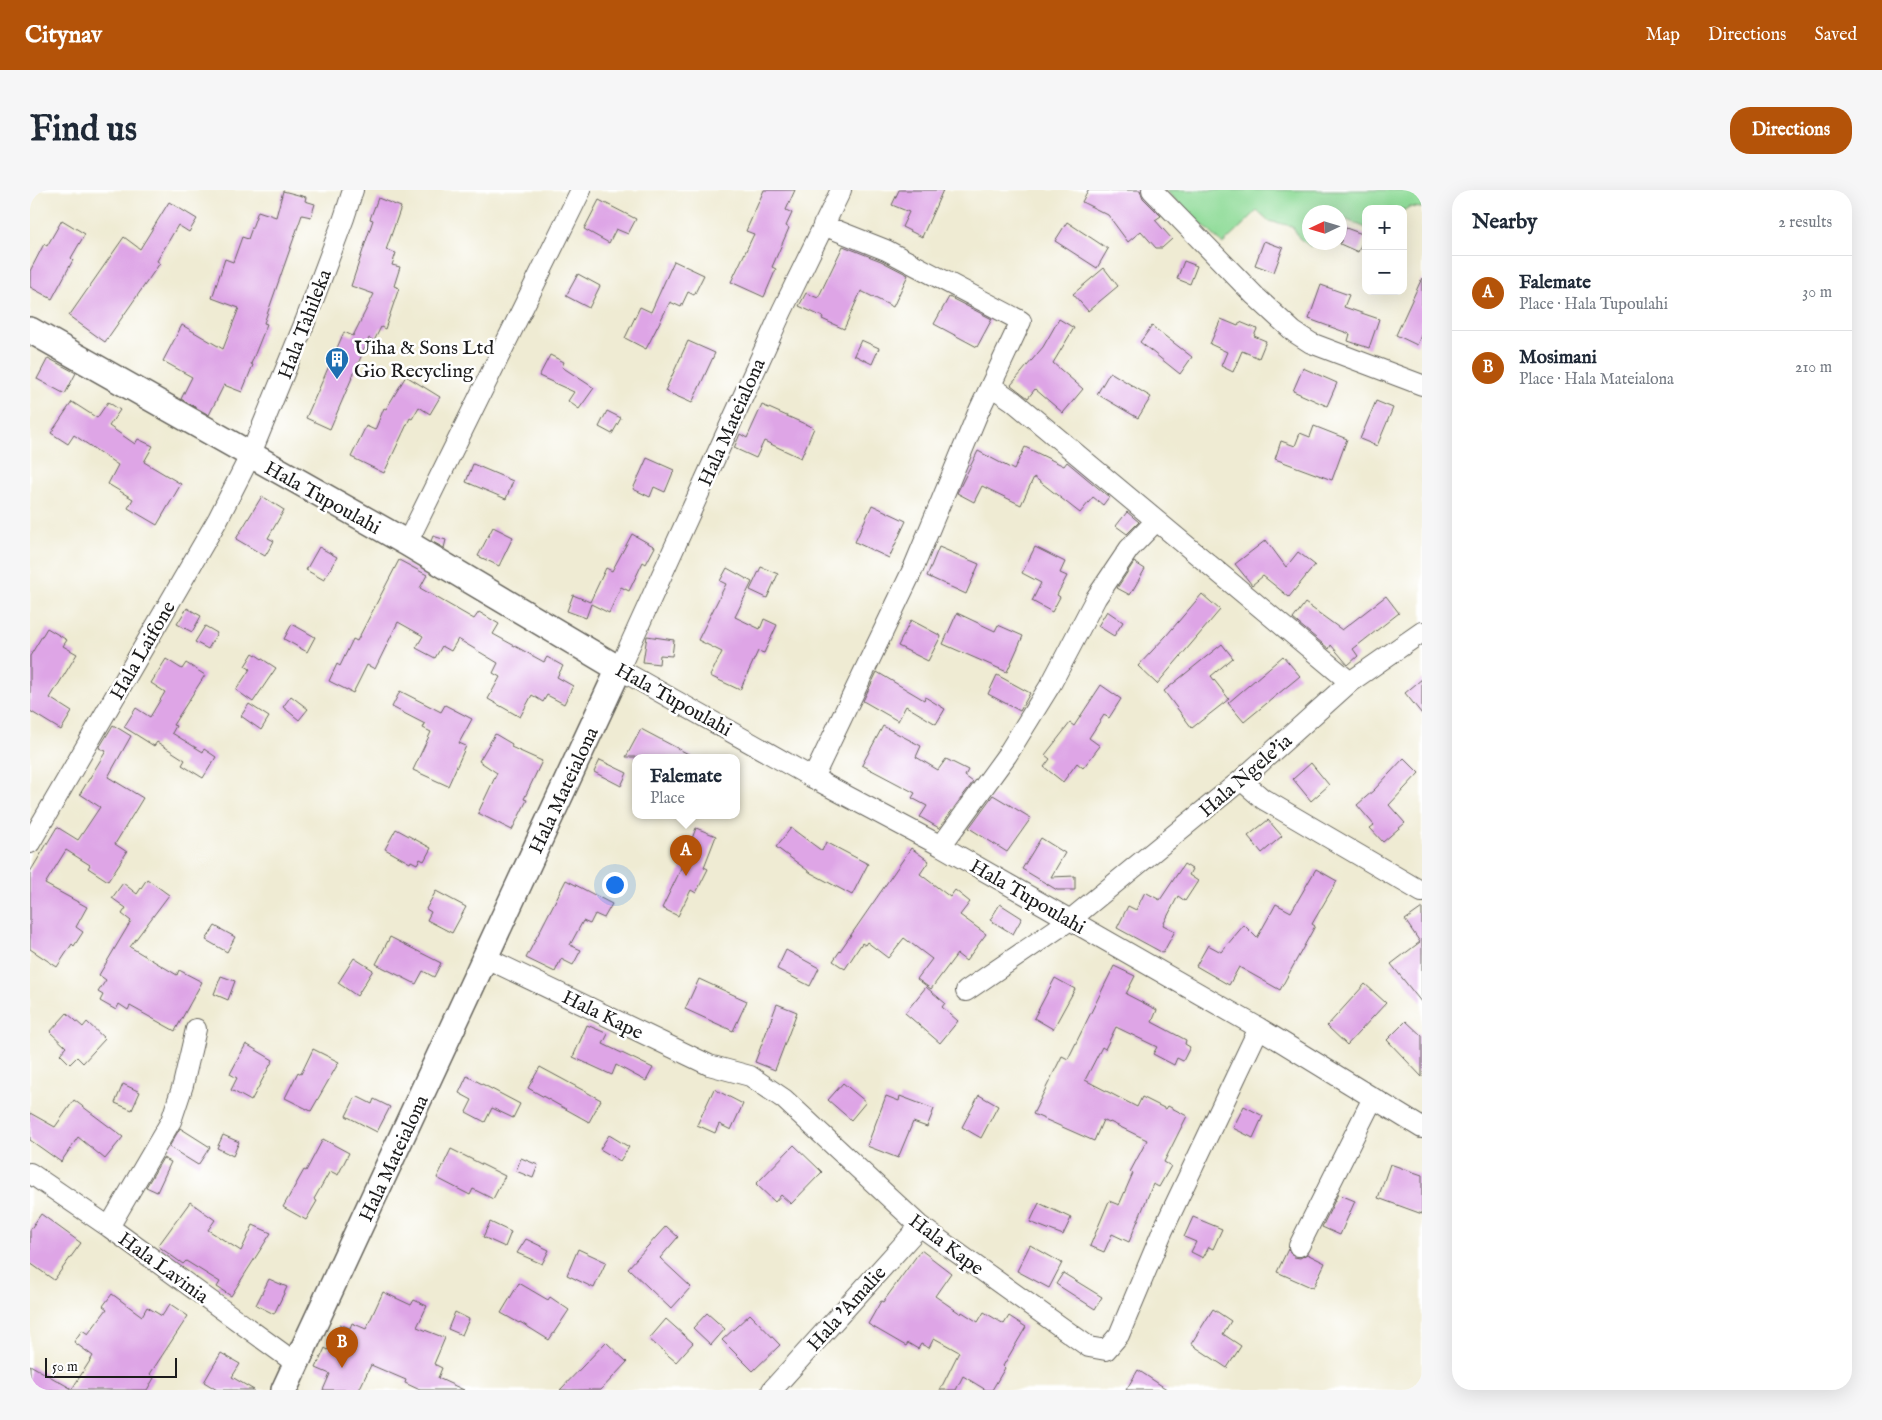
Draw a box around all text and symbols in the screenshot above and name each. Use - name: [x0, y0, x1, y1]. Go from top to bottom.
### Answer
- text: Citynav: [25, 20, 102, 51]
- text: Map: [1646, 24, 1680, 47]
- text: Directions: [1708, 24, 1786, 47]
- text: Saved: [1814, 24, 1857, 47]
- button: Directions: [1730, 107, 1852, 154]
- text: Find us: [30, 108, 137, 153]
- north arrow: [1302, 205, 1347, 250]
- map controls: [1362, 205, 1407, 295]
- button: +: [1362, 205, 1407, 250]
- text: Nearby: [1472, 209, 1537, 236]
- text: 2 results: [1778, 213, 1832, 233]
- button: −: [1362, 250, 1407, 295]
- street label: Hala Tahileka: [273, 266, 338, 383]
- text: Falemate: [1519, 271, 1591, 295]
- text: A: [1483, 283, 1493, 303]
- text: 30 m: [1802, 283, 1832, 303]
- text: Place · Hala Tupoulahi: [1519, 295, 1668, 315]
- place label: Uiha & Sons Ltd Gio Recycling: [354, 336, 494, 384]
- building icon: Uiha & Sons Ltd Gio Recycling: [324, 346, 350, 380]
- text: Mosimani: [1519, 346, 1597, 370]
- street label: Hala Mateialona: [693, 355, 772, 490]
- text: B: [1483, 358, 1493, 378]
- text: 210 m: [1795, 358, 1832, 378]
- text: Place · Hala Mateialona: [1519, 370, 1674, 390]
- street label: Hala Tupoulahi: [260, 456, 385, 541]
- street label: Hala Laifone: [105, 597, 182, 705]
- street label: Hala Tupoulahi: [611, 658, 736, 743]
- street label: Hala Mateialona: [524, 723, 605, 858]
- street label: Hala Ngele'ia: [1194, 729, 1298, 823]
- popup: [632, 754, 740, 819]
- text: Falemate: [650, 765, 722, 789]
- text: Place: [650, 789, 685, 809]
- pin: A: [670, 835, 702, 876]
- street label: Hala Tupoulahi: [965, 854, 1090, 941]
- your location: [602, 872, 628, 898]
- street label: Hala Kape: [558, 985, 647, 1046]
- street label: Hala Mateialona: [354, 1091, 435, 1226]
- street label: Hala Kape: [904, 1209, 989, 1281]
- street label: Hala Lavinia: [113, 1227, 214, 1310]
- street label: Hala 'Amalie: [802, 1261, 892, 1357]
- pin: B: [326, 1327, 358, 1368]
- scale bar: [45, 1355, 178, 1378]
- text: 50 m: [52, 1358, 78, 1376]

